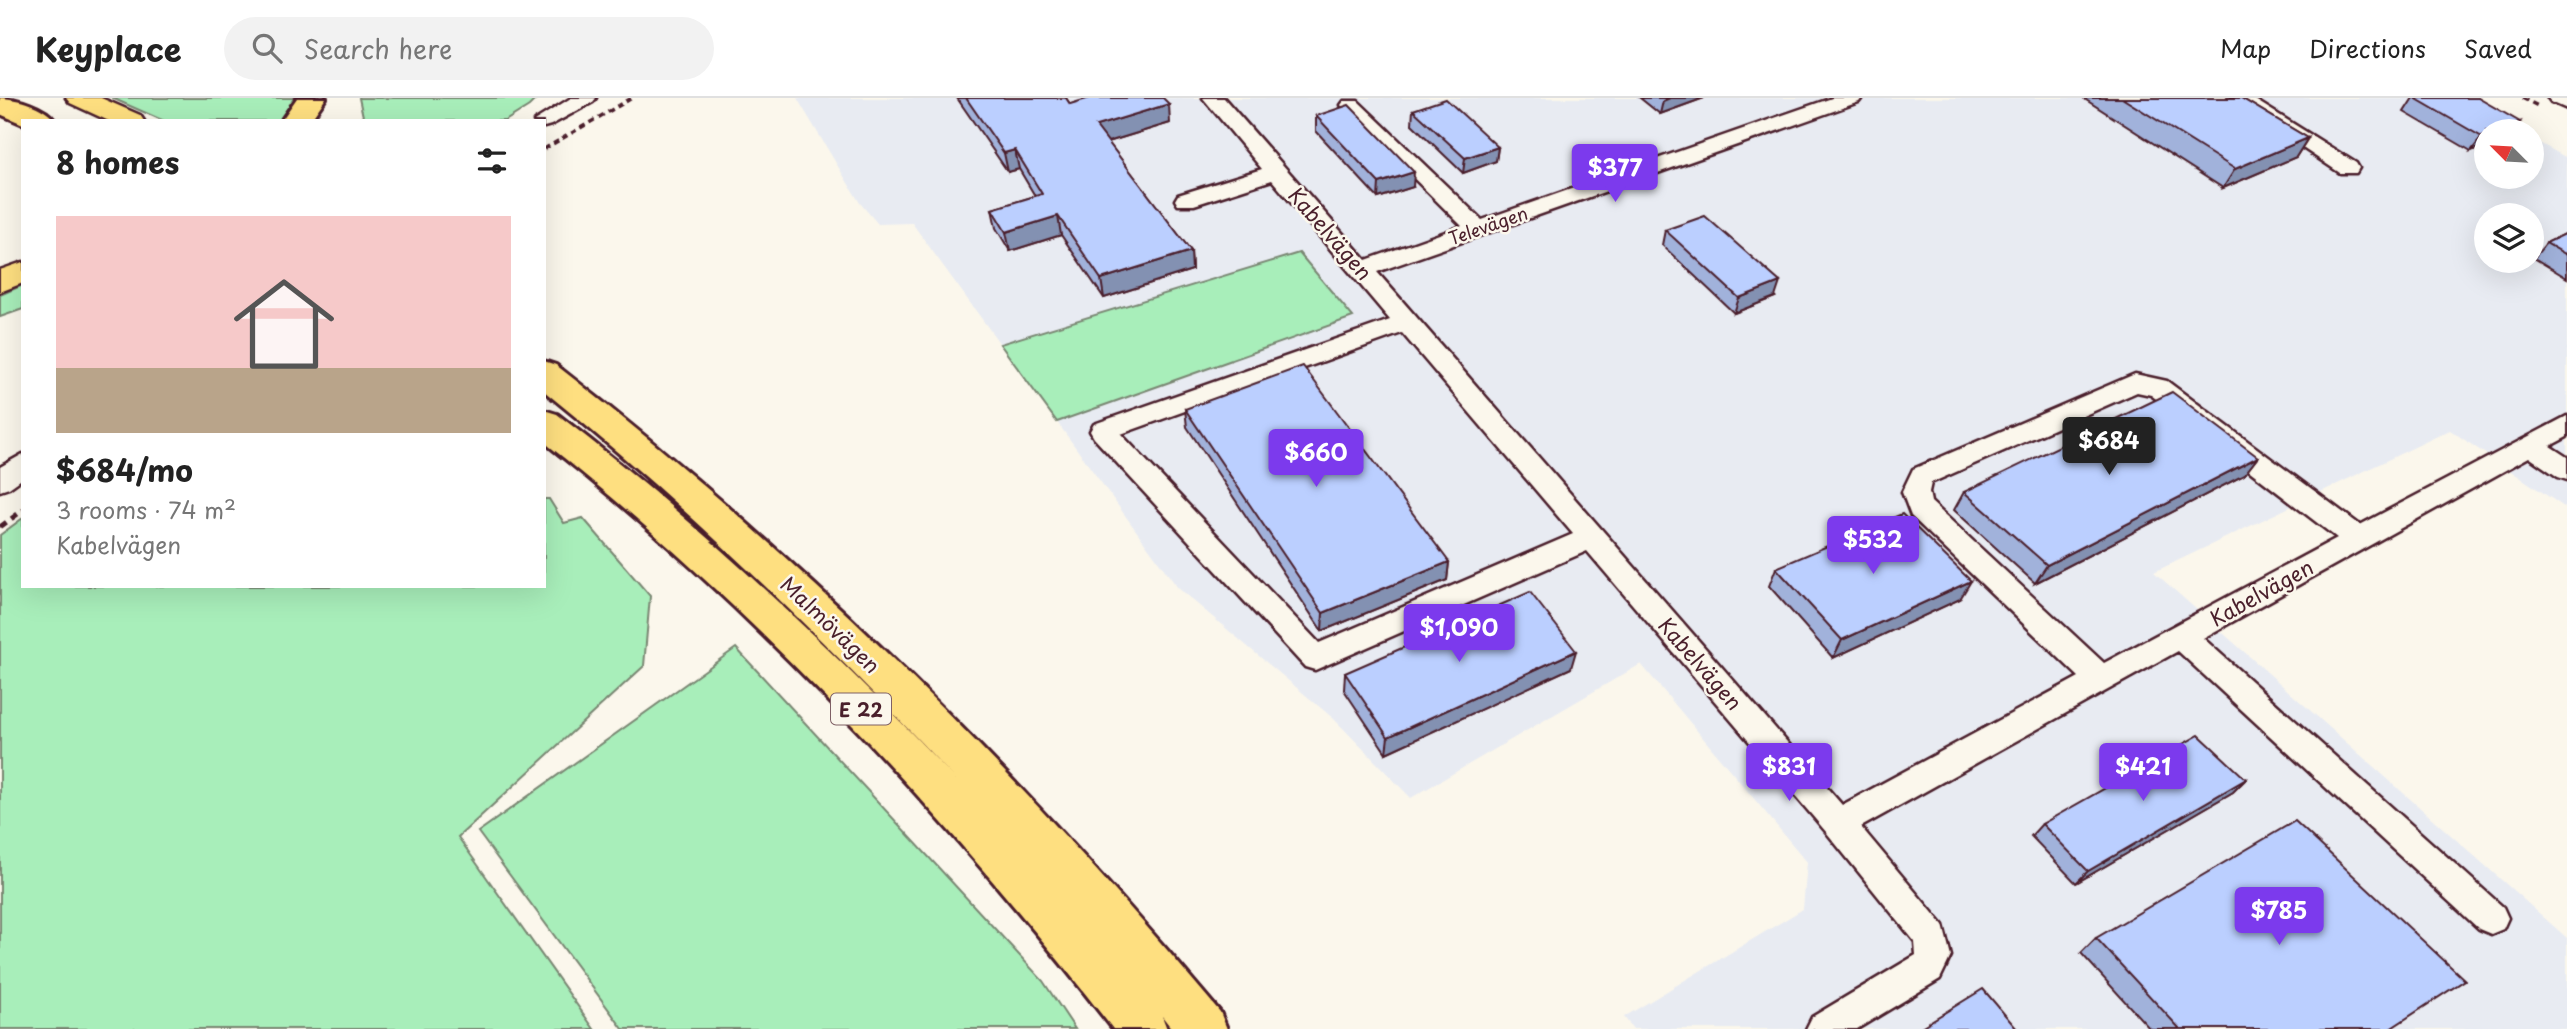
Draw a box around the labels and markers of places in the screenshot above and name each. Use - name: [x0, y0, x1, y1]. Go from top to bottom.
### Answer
- pin: $377: [1574, 144, 1656, 204]
- pin: $684: [2068, 418, 2150, 477]
- pin: $660: [1275, 430, 1357, 489]
- pin: $532: [1832, 517, 1914, 576]
- pin: $1,090: [1402, 604, 1516, 664]
- pin: $831: [1748, 744, 1830, 803]
- pin: $421: [2102, 744, 2184, 803]
- pin: $785: [2238, 888, 2320, 947]

